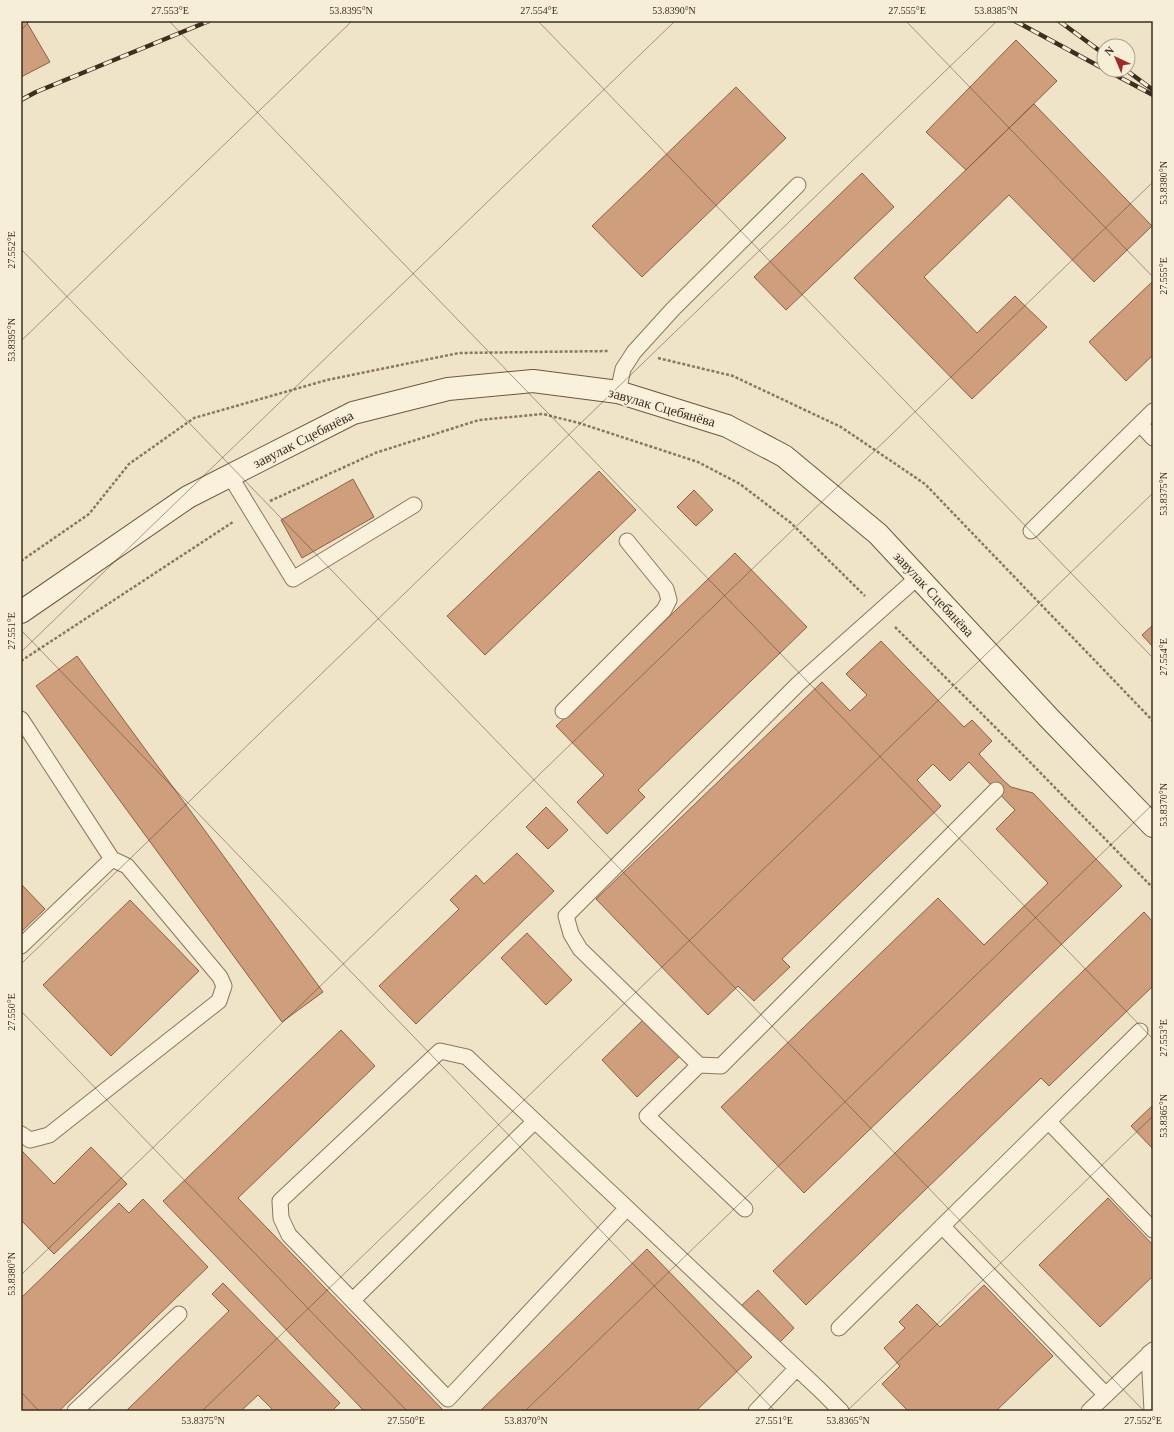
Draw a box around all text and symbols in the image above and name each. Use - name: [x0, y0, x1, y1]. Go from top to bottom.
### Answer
- text: 27.553°E: [151, 5, 189, 16]
- text: 53.8395°N: [329, 5, 373, 16]
- text: 27.554°E: [520, 5, 558, 16]
- text: 53.8390°N: [652, 5, 696, 16]
- text: 27.555°E: [888, 5, 926, 16]
- text: 53.8385°N: [974, 5, 1018, 16]
- north arrow: [1096, 38, 1136, 78]
- text: N: [1102, 44, 1116, 58]
- text: 53.8380°N: [1158, 161, 1169, 205]
- text: 27.552°E: [6, 231, 17, 269]
- text: 27.555°E: [1158, 257, 1169, 295]
- text: 53.8395°N: [6, 318, 17, 362]
- street label: завулак Сцебянёва: [607, 385, 718, 430]
- street label: завулак Сцебянёва: [251, 407, 356, 471]
- text: 53.8375°N: [1158, 472, 1169, 516]
- street label: завулак Сцебянёва: [891, 549, 977, 640]
- text: 27.551°E: [6, 612, 17, 650]
- text: 27.554°E: [1158, 638, 1169, 676]
- text: 53.8370°N: [1158, 783, 1169, 827]
- text: 27.550°E: [6, 993, 17, 1031]
- text: 27.553°E: [1158, 1019, 1169, 1057]
- text: 53.8365°N: [1158, 1094, 1169, 1138]
- text: 53.8380°N: [6, 1252, 17, 1296]
- text: 53.8375°N: [181, 1415, 225, 1426]
- text: 27.550°E: [387, 1415, 425, 1426]
- text: 53.8370°N: [504, 1415, 548, 1426]
- text: 27.551°E: [755, 1415, 793, 1426]
- text: 53.8365°N: [826, 1415, 870, 1426]
- text: 27.552°E: [1124, 1415, 1162, 1426]

